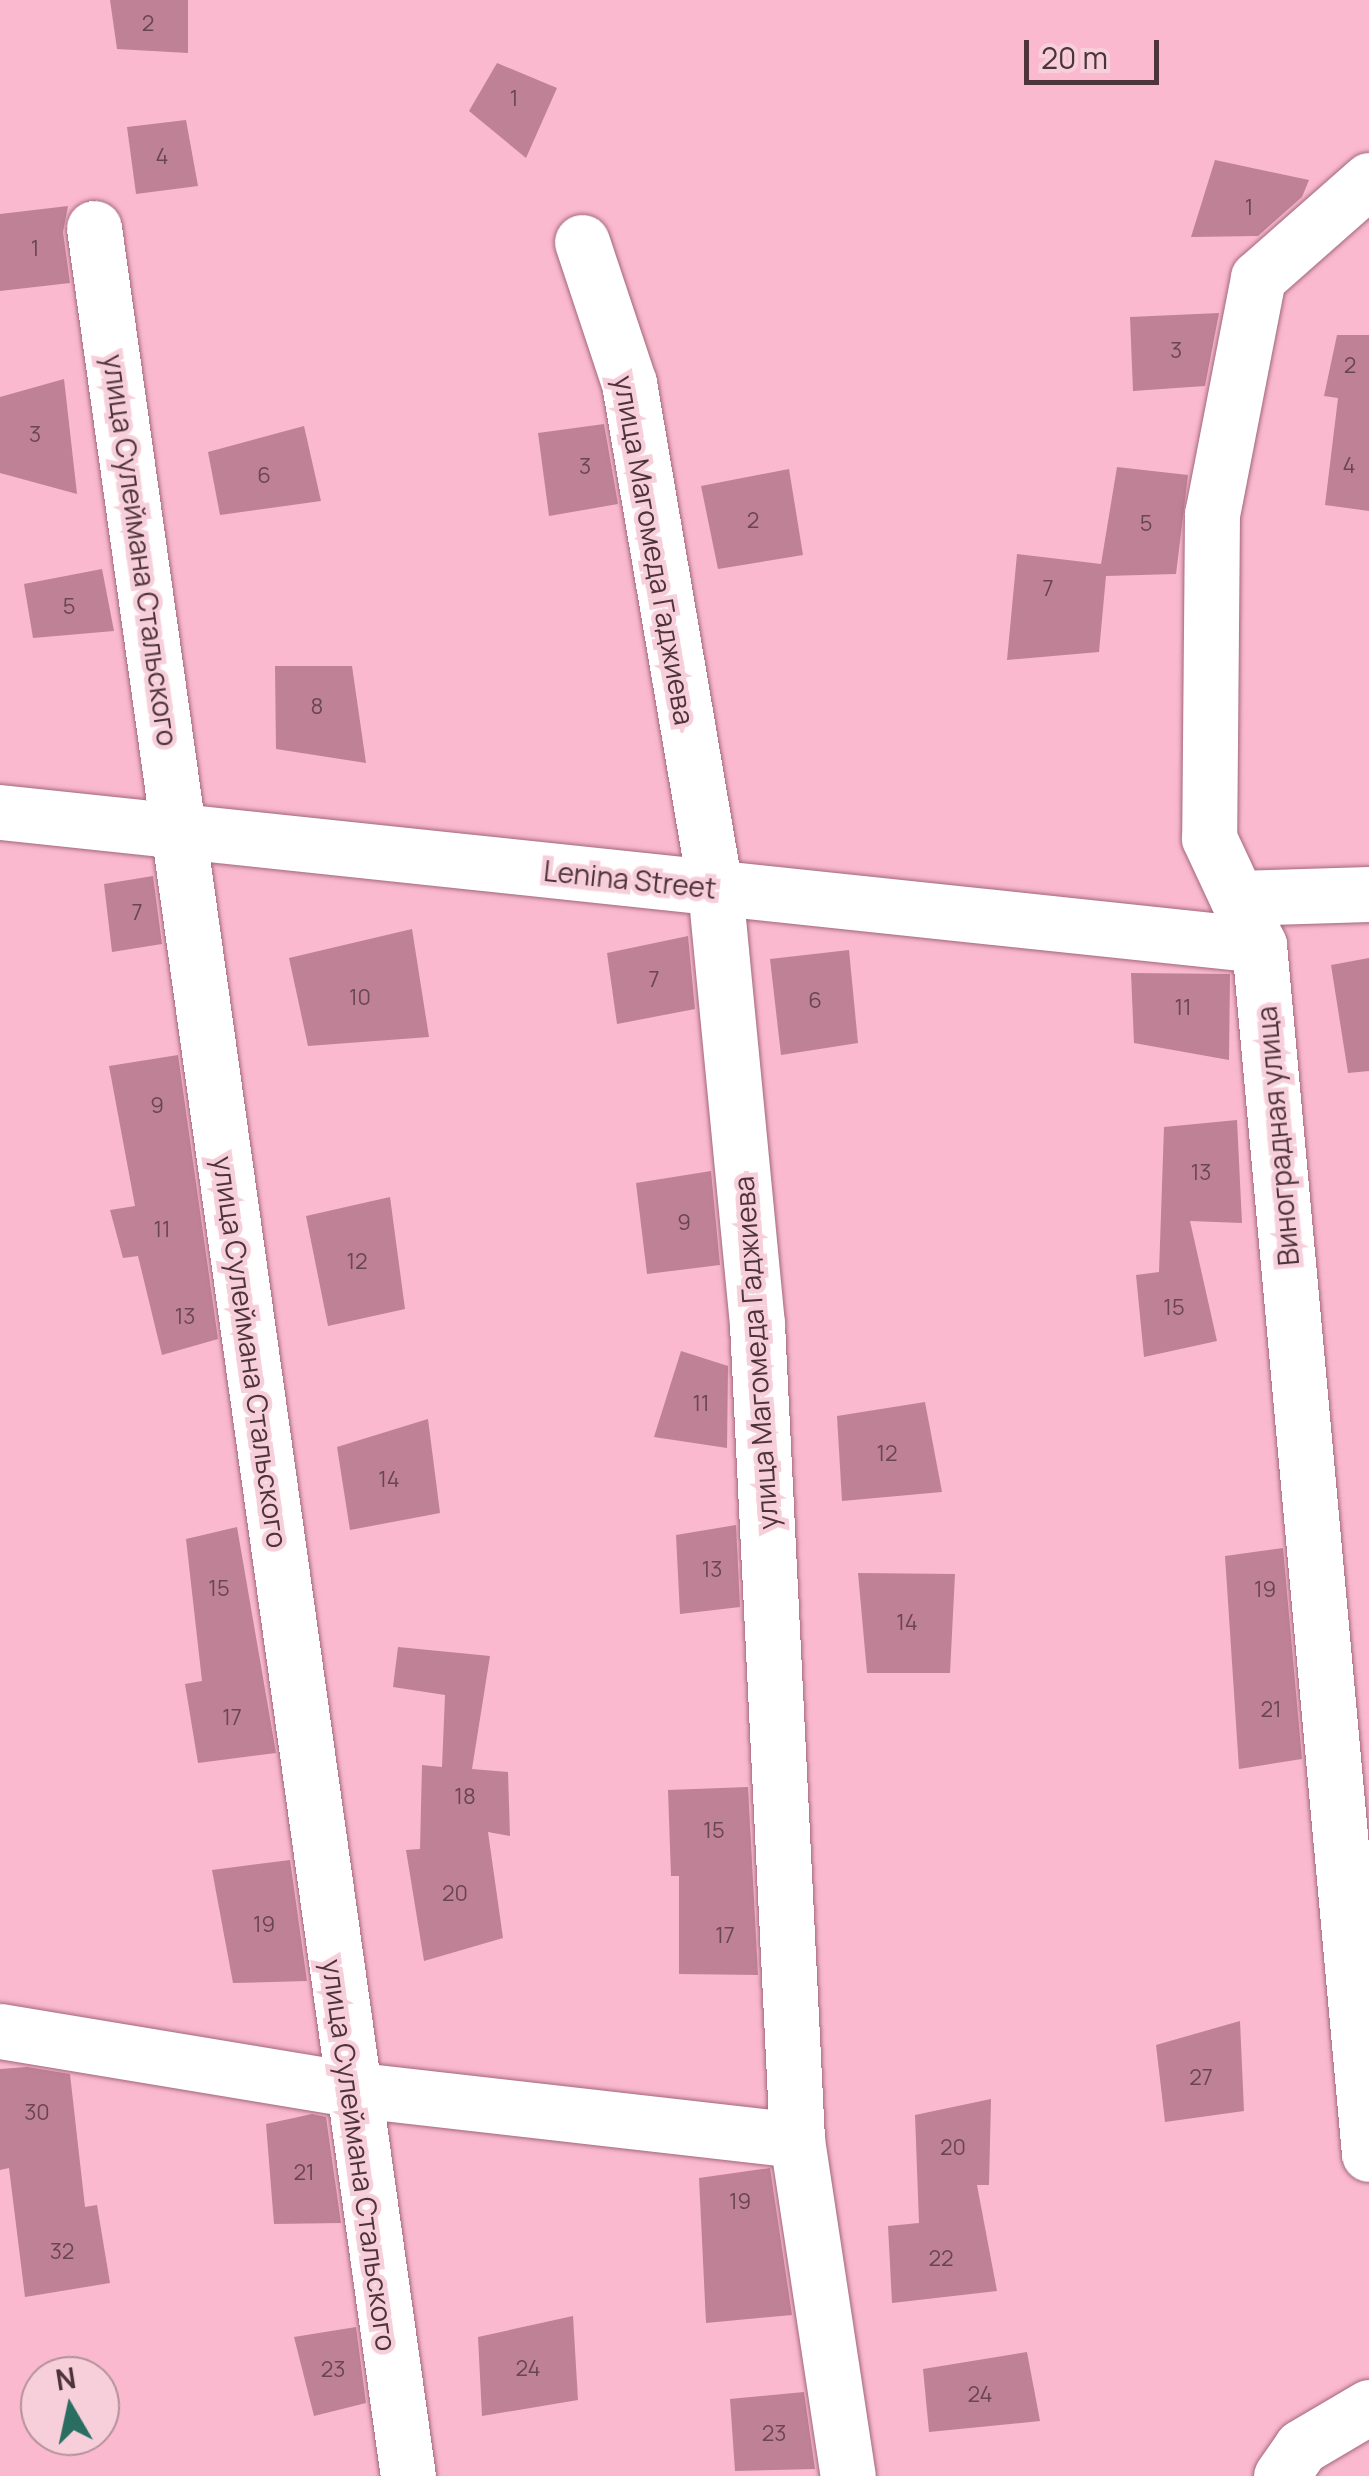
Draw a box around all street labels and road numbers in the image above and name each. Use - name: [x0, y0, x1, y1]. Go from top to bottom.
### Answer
- street label: улица Сулеймана Стальского: [97, 352, 185, 748]
- street label: улица Магомеда Гаджиева: [608, 373, 702, 727]
- street label: Lenina Street: [542, 853, 718, 905]
- street label: Виноградная улица: [1249, 1005, 1305, 1267]
- street label: улица Сулеймана Стальского: [207, 1154, 295, 1550]
- street label: улица Магомеда Гаджиева: [726, 1175, 784, 1531]
- street label: улица Сулеймана Стальского: [316, 1957, 404, 2353]

